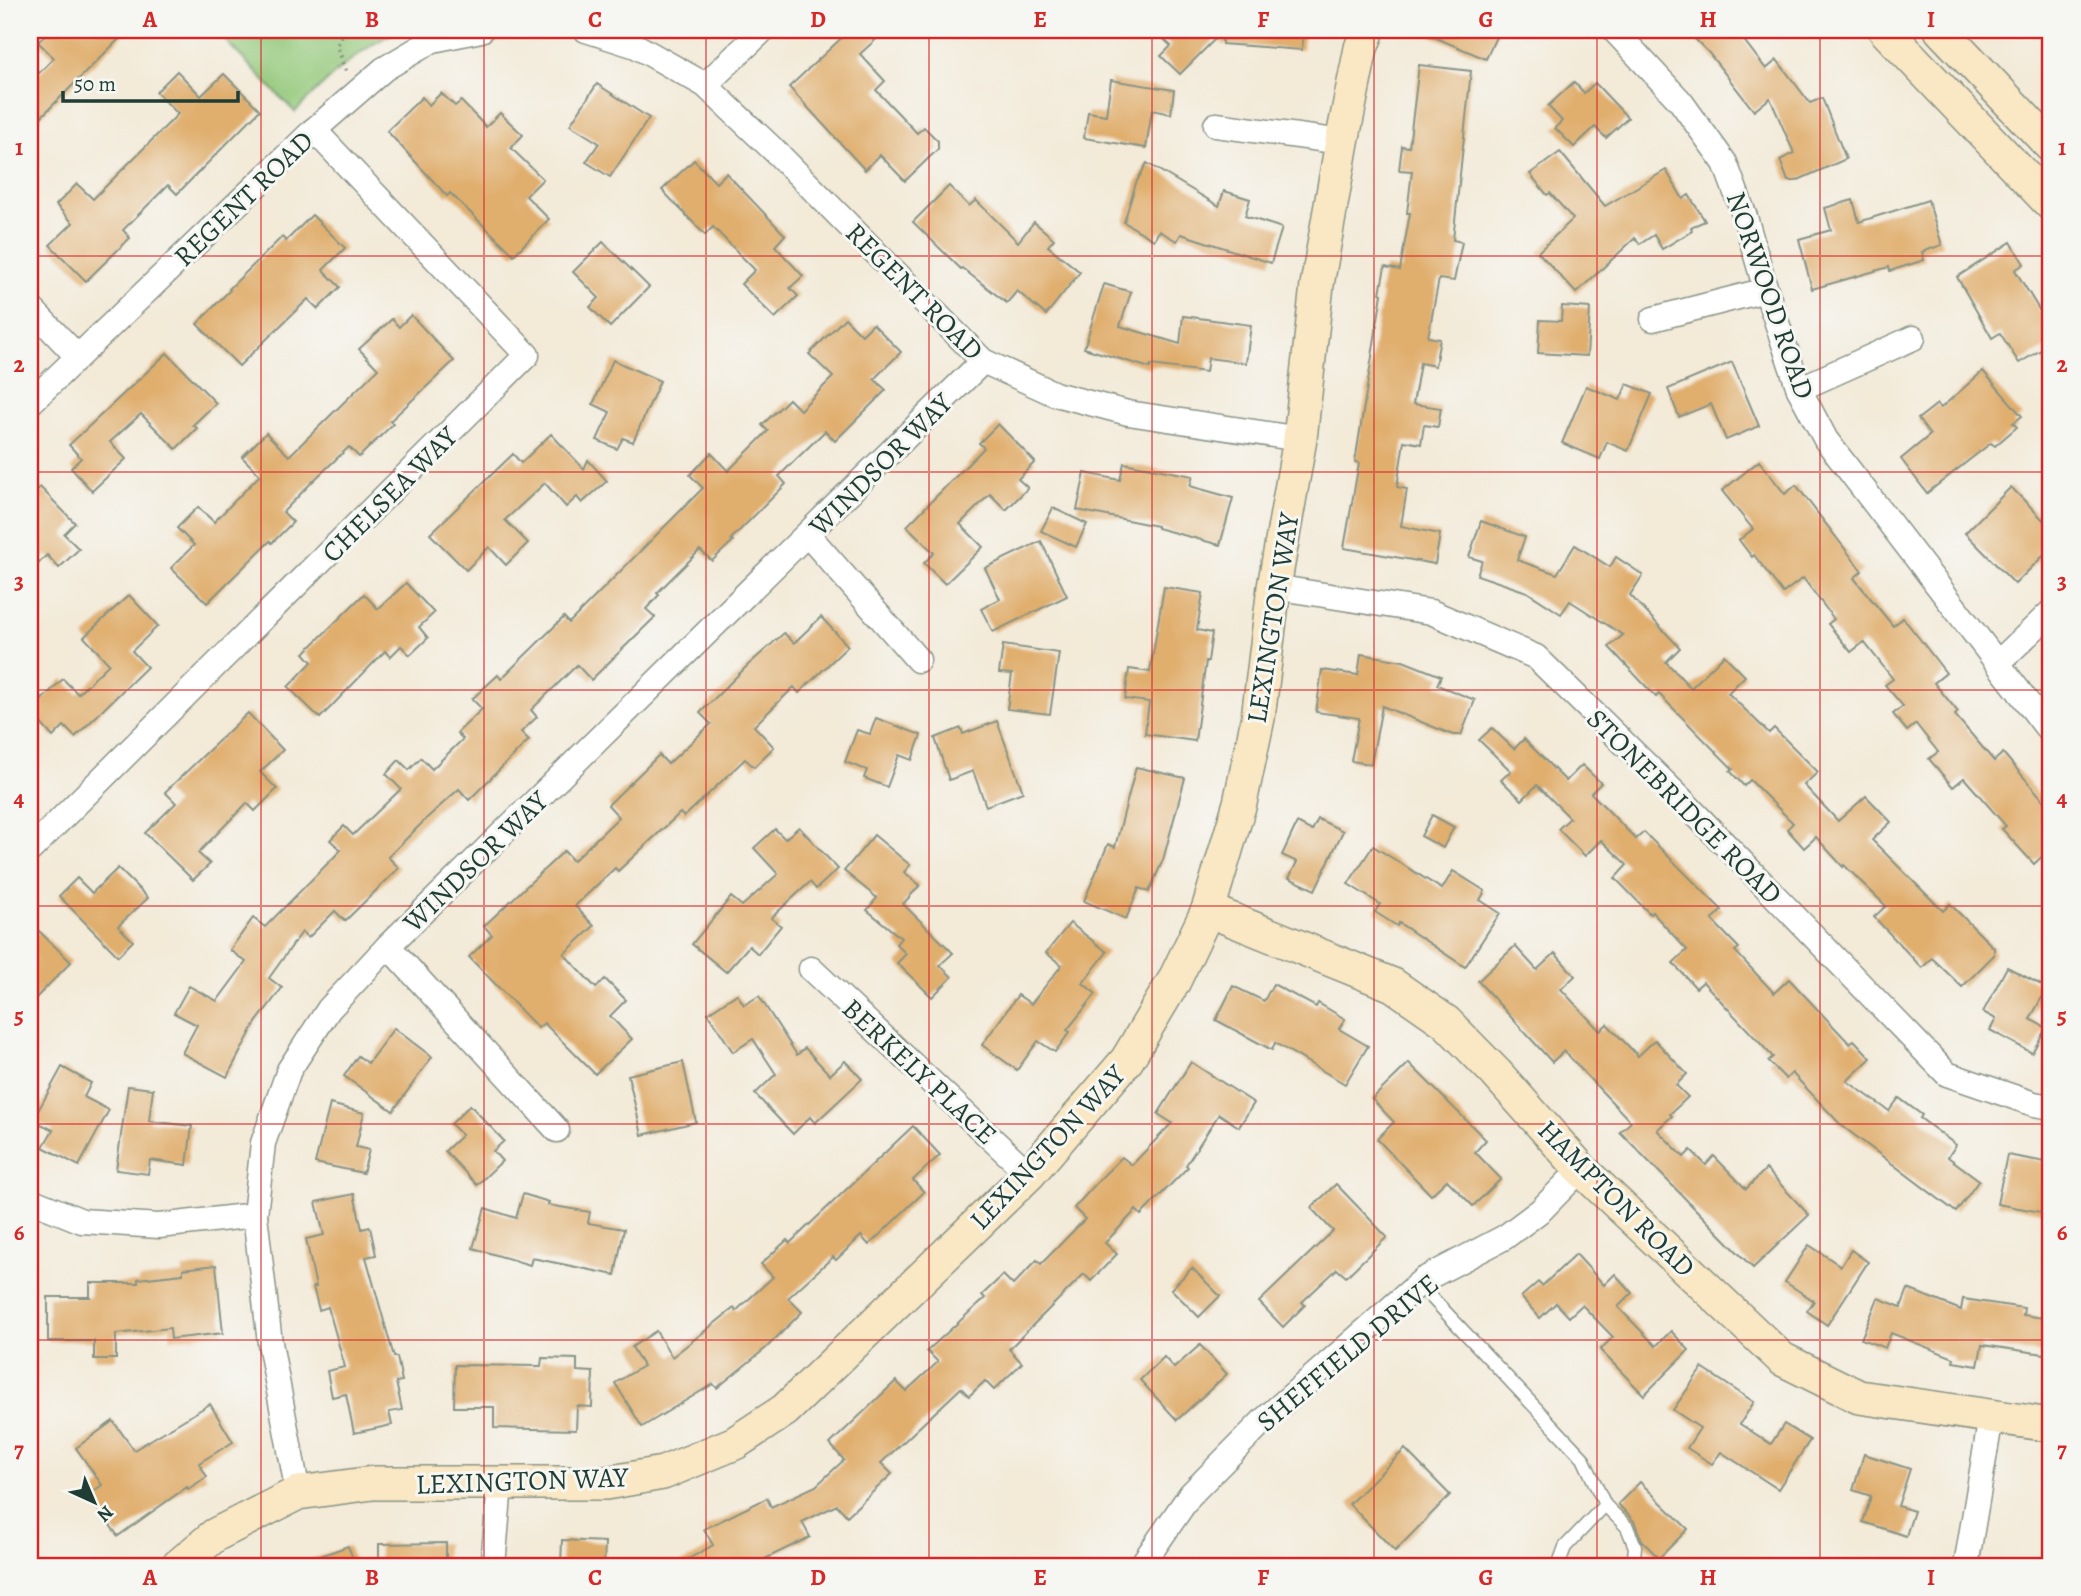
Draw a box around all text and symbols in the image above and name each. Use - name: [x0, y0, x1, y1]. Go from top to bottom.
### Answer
- text: A: [142, 4, 158, 35]
- text: B: [365, 4, 379, 35]
- text: C: [588, 4, 602, 35]
- text: D: [810, 4, 826, 35]
- text: E: [1033, 4, 1047, 35]
- text: F: [1257, 4, 1270, 35]
- text: G: [1478, 4, 1494, 35]
- text: H: [1699, 4, 1717, 35]
- text: I: [1927, 4, 1935, 35]
- scale bar: [63, 60, 238, 104]
- text: 50 m: [74, 70, 116, 98]
- street label: REGENT ROAD: [166, 122, 322, 275]
- text: 1: [15, 132, 23, 163]
- text: 1: [2058, 132, 2066, 163]
- street label: NORWOOD ROAD: [1717, 187, 1823, 404]
- street label: REGENT ROAD: [837, 214, 992, 369]
- text: 2: [13, 349, 25, 380]
- text: 2: [2056, 349, 2068, 380]
- street label: WINDSOR WAY: [800, 384, 961, 545]
- street label: CHELSEA WAY: [313, 418, 467, 571]
- street label: LEXINGTON WAY: [1238, 509, 1309, 726]
- text: 3: [14, 566, 24, 597]
- text: 3: [2057, 566, 2067, 597]
- street label: STONEBRIDGE ROAD: [1578, 701, 1790, 913]
- street label: WINDSOR WAY: [394, 782, 557, 941]
- text: 4: [14, 783, 25, 814]
- text: 4: [2057, 783, 2068, 814]
- street label: BERKELY PLACE: [834, 990, 1005, 1153]
- text: 5: [14, 1000, 24, 1031]
- text: 5: [2057, 1000, 2067, 1031]
- street label: LEXINGTON WAY: [961, 1056, 1135, 1238]
- street label: HAMPTON ROAD: [1529, 1112, 1703, 1286]
- text: 6: [14, 1217, 25, 1248]
- text: 6: [2057, 1217, 2068, 1248]
- street label: SHEFFIELD DRIVE: [1248, 1265, 1447, 1440]
- text: 7: [14, 1434, 24, 1465]
- text: 7: [2057, 1434, 2067, 1465]
- street label: LEXINGTON WAY: [415, 1458, 630, 1504]
- north arrow: [60, 1466, 130, 1536]
- text: N: [91, 1499, 119, 1528]
- text: A: [142, 1562, 158, 1593]
- text: B: [365, 1562, 379, 1593]
- text: C: [588, 1562, 602, 1593]
- text: D: [810, 1562, 826, 1593]
- text: E: [1033, 1562, 1047, 1593]
- text: F: [1257, 1562, 1270, 1593]
- text: G: [1478, 1562, 1494, 1593]
- text: H: [1699, 1562, 1717, 1593]
- text: I: [1927, 1562, 1935, 1593]

